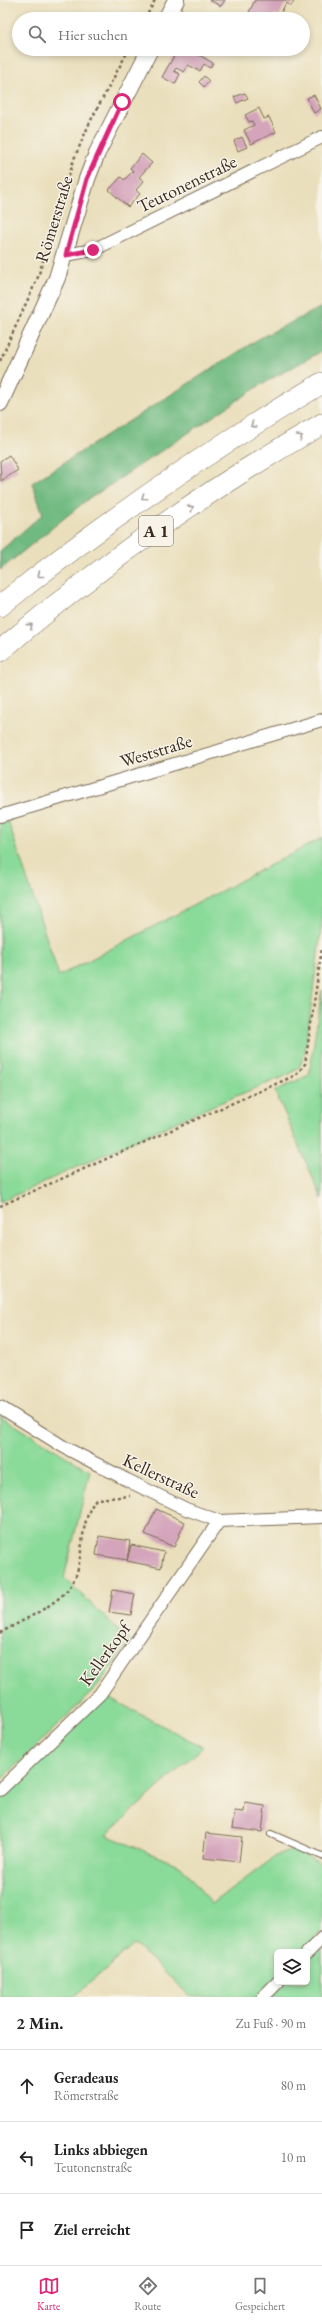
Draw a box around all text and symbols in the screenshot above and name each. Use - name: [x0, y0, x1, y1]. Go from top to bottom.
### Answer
- search box: [12, 12, 310, 56]
- icon: search: [26, 23, 48, 45]
- text: Hier suchen: [58, 25, 128, 44]
- route start: [113, 93, 131, 111]
- street label: Teutonenstraße: [133, 150, 240, 218]
- street label: Römerstraße: [29, 173, 78, 265]
- route end: [84, 241, 102, 259]
- one-way arrow: [250, 420, 257, 428]
- one-way arrow: [296, 434, 303, 441]
- one-way arrow: [142, 492, 149, 499]
- one-way arrow: [187, 505, 194, 513]
- road number: A 1: [139, 516, 173, 546]
- one-way arrow: [38, 570, 45, 577]
- one-way arrow: [25, 624, 32, 631]
- street label: Weststraße: [117, 729, 195, 772]
- street label: Kellerstraße: [119, 1448, 203, 1503]
- street label: Kellerkopf: [74, 1615, 137, 1690]
- map controls: [274, 1949, 310, 1985]
- button: layers: [274, 1949, 310, 1985]
- text: 2 Min.: [16, 2012, 63, 2034]
- text: Zu Fuß · 90 m: [236, 2015, 306, 2032]
- text: Geradeaus: [54, 2068, 118, 2087]
- icon: ahead: [16, 2075, 38, 2097]
- text: 80 m: [281, 2077, 306, 2094]
- text: Römerstraße: [54, 2087, 119, 2104]
- text: Links abbiegen: [54, 2140, 148, 2159]
- icon: left: [16, 2147, 38, 2169]
- text: 10 m: [281, 2149, 306, 2166]
- text: Teutonenstraße: [54, 2159, 132, 2176]
- icon: arrive: [16, 2219, 38, 2241]
- text: Ziel erreicht: [54, 2220, 130, 2239]
- tab: Karte: [37, 2275, 60, 2313]
- tab: Route: [134, 2275, 161, 2313]
- tab: Gespeichert: [235, 2275, 285, 2313]

